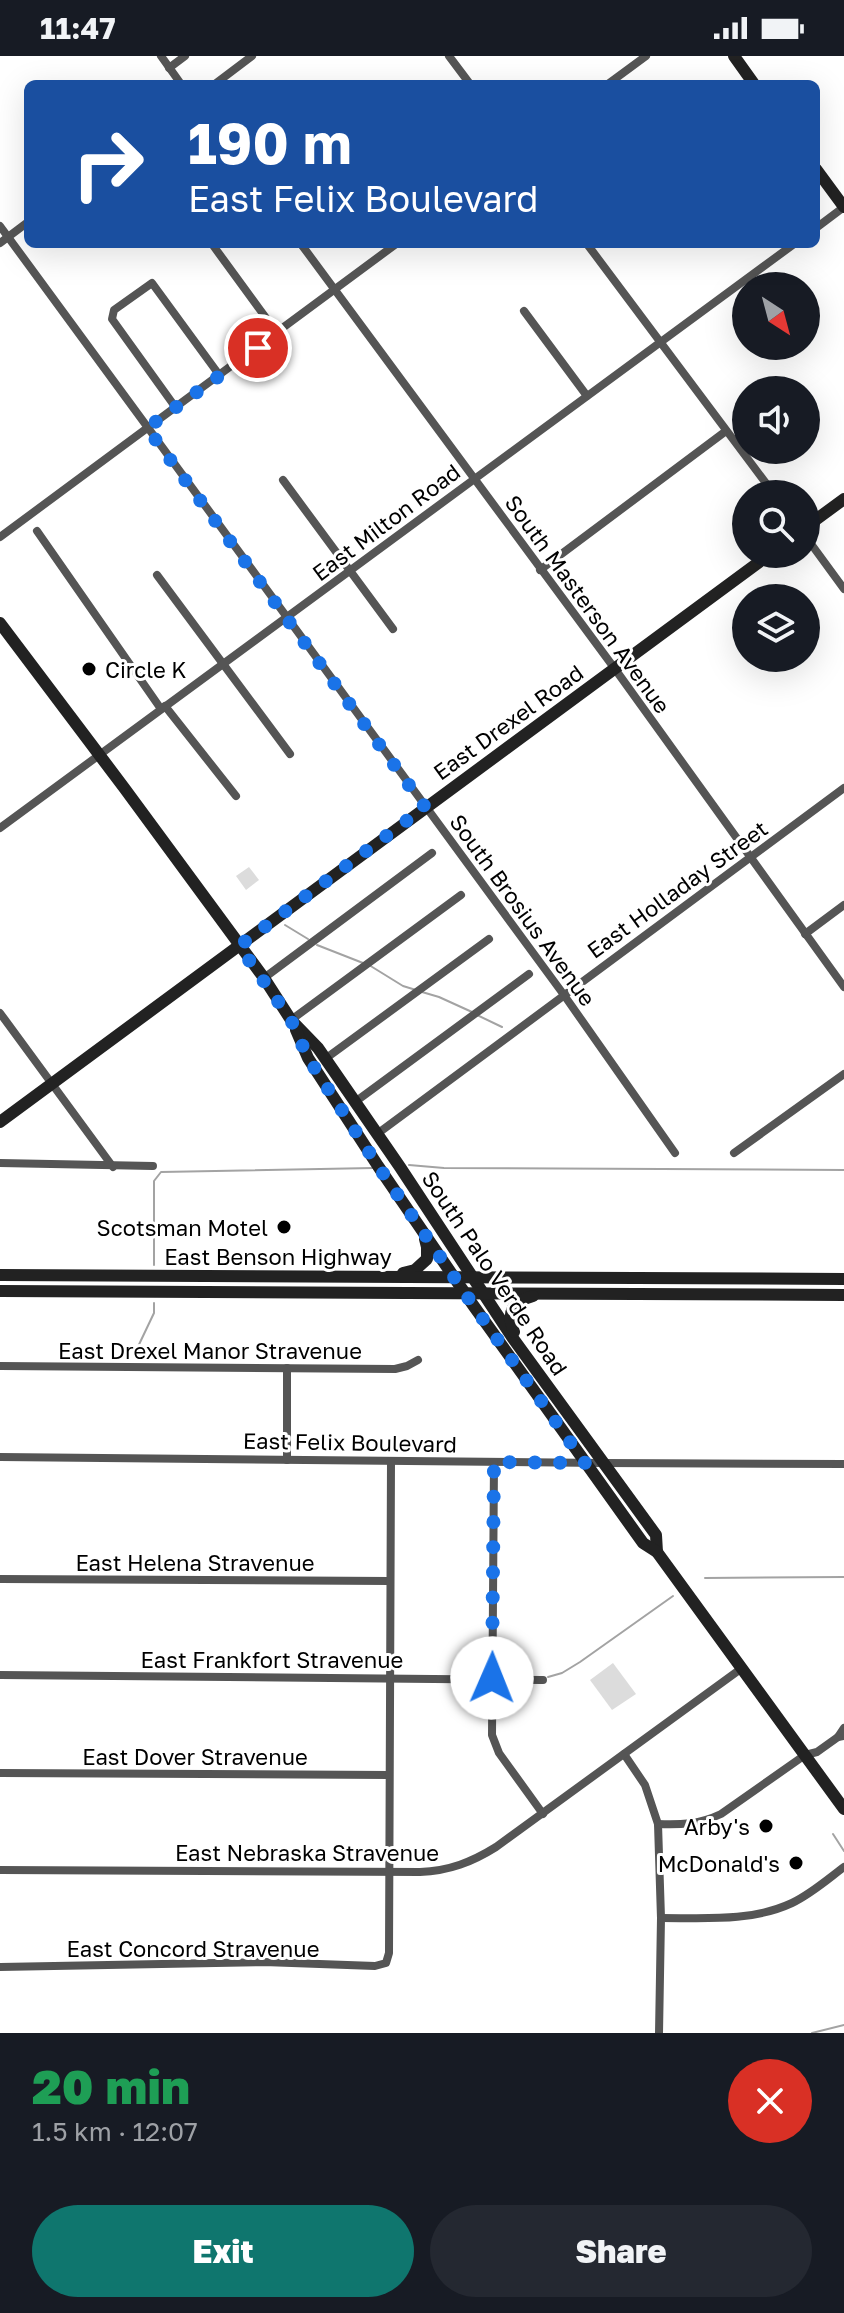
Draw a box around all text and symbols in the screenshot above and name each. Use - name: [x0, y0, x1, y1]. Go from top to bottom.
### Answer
- text: 11:47: [40, 10, 116, 46]
- text: 190 m: [188, 109, 352, 176]
- icon: right: [56, 112, 160, 216]
- text: East Felix Boulevard: [188, 177, 538, 220]
- north arrow: [732, 272, 820, 360]
- map controls: [732, 272, 820, 672]
- pin: [224, 314, 292, 382]
- icon: arrive: [236, 326, 280, 370]
- button: sound: [732, 376, 820, 464]
- street label: East Milton Road: [307, 458, 465, 586]
- button: search: [732, 480, 820, 568]
- street label: South Masterson Avenue: [500, 490, 676, 718]
- button: layers: [732, 584, 820, 672]
- place label: Circle K: [105, 656, 186, 683]
- street label: East Drexel Road: [428, 659, 588, 785]
- marker: Circle K: [80, 660, 98, 678]
- street label: South Brosius Avenue: [444, 809, 602, 1011]
- street label: East Holladay Street: [581, 814, 773, 964]
- street label: South Palo Verde Road: [416, 1166, 574, 1380]
- place label: Scotsman Motel: [97, 1214, 268, 1241]
- marker: Scotsman Motel: [275, 1218, 293, 1236]
- street label: East Benson Highway: [164, 1243, 392, 1270]
- street label: East Drexel Manor Stravenue: [58, 1337, 362, 1364]
- street label: East Felix Boulevard: [243, 1427, 457, 1457]
- street label: East Helena Stravenue: [75, 1549, 315, 1576]
- position arrow: [450, 1636, 534, 1720]
- street label: East Frankfort Stravenue: [141, 1646, 403, 1673]
- street label: East Dover Stravenue: [82, 1743, 308, 1770]
- place label: Arby's: [684, 1813, 750, 1840]
- marker: Arby's: [757, 1817, 775, 1835]
- street label: East Nebraska Stravenue: [175, 1839, 439, 1866]
- place label: McDonald's: [658, 1850, 780, 1877]
- marker: McDonald's: [787, 1854, 805, 1872]
- street label: East Concord Stravenue: [67, 1935, 319, 1962]
- text: 20 min: [32, 2057, 190, 2115]
- button: close: [728, 2059, 812, 2143]
- text: 1.5 km · 12:07: [32, 2116, 198, 2147]
- button: Exit: [32, 2205, 414, 2297]
- button: Share: [430, 2205, 812, 2297]

